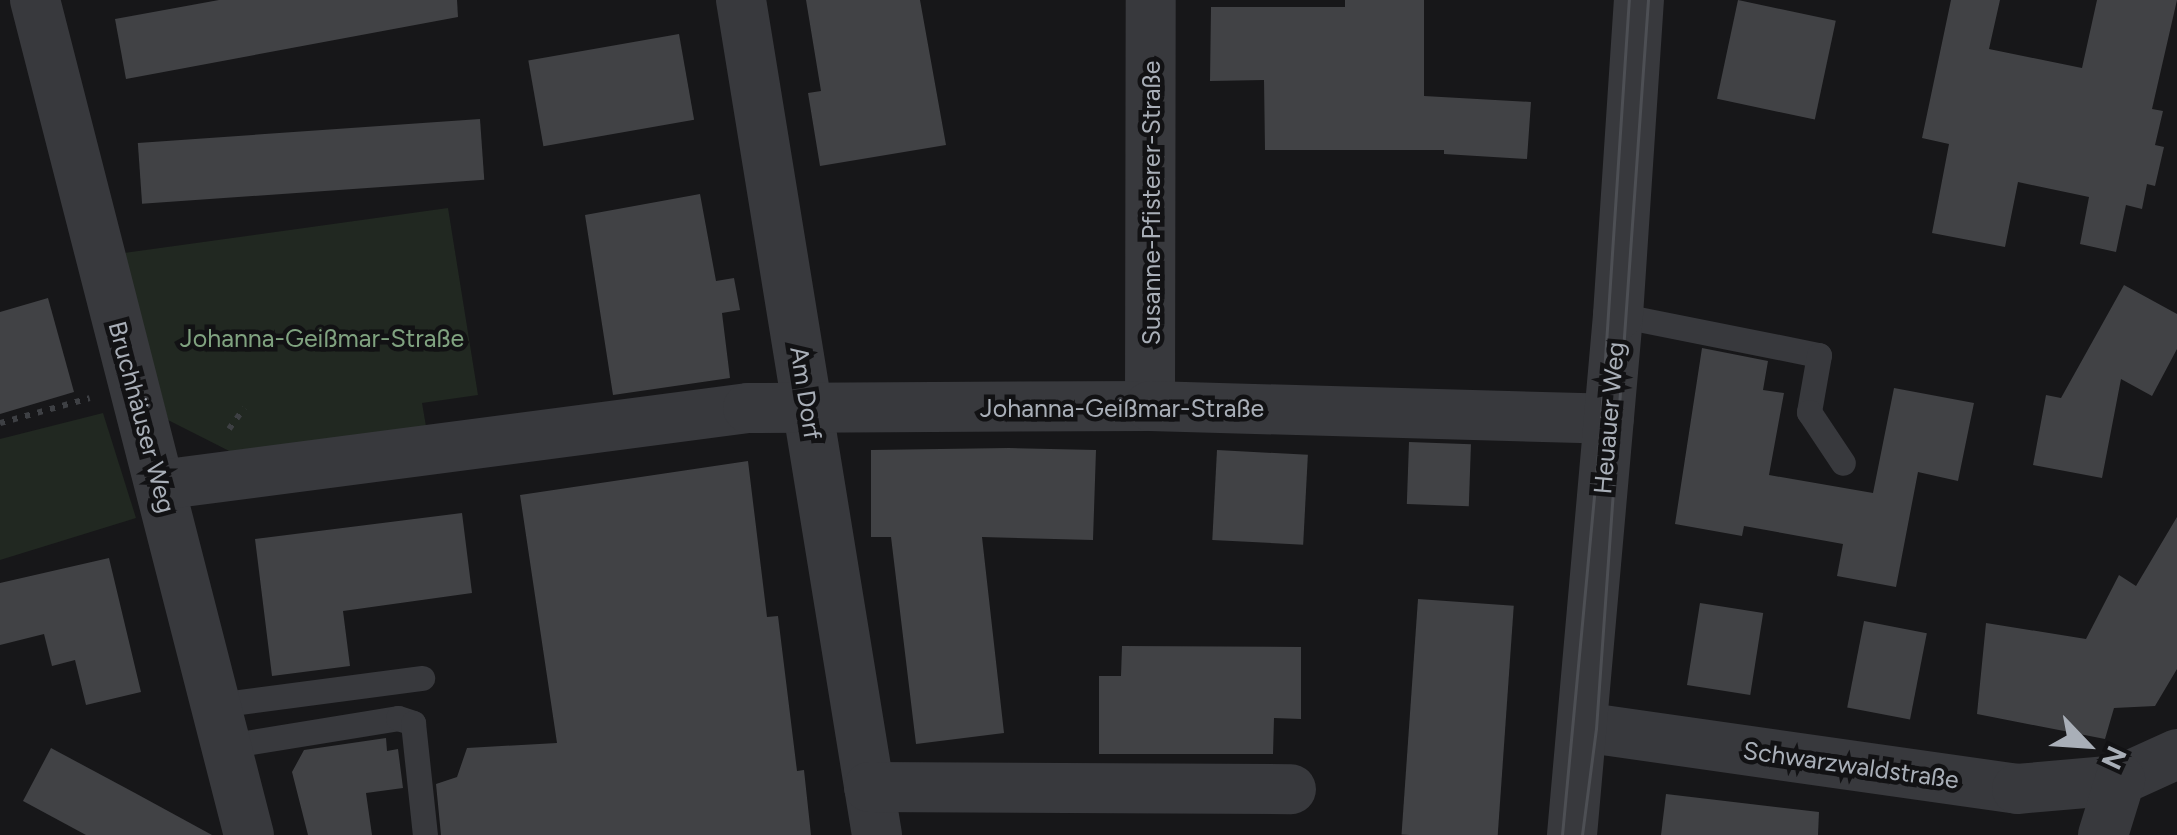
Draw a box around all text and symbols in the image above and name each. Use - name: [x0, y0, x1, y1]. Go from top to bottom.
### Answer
- street label: Susanne-Pfisterer-Straße: [1136, 61, 1166, 345]
- street label: Bruchhäuser Weg: [102, 318, 182, 516]
- park label: Johanna-Geißmar-Straße: [180, 323, 464, 353]
- street label: Heuauer Weg: [1587, 341, 1631, 495]
- street label: Am Dorf: [784, 344, 828, 442]
- street label: Johanna-Geißmar-Straße: [980, 393, 1264, 423]
- north arrow: [2037, 695, 2137, 795]
- street label: Schwarzwaldstraße: [1741, 735, 1961, 795]
- text: N: [2094, 741, 2134, 775]

